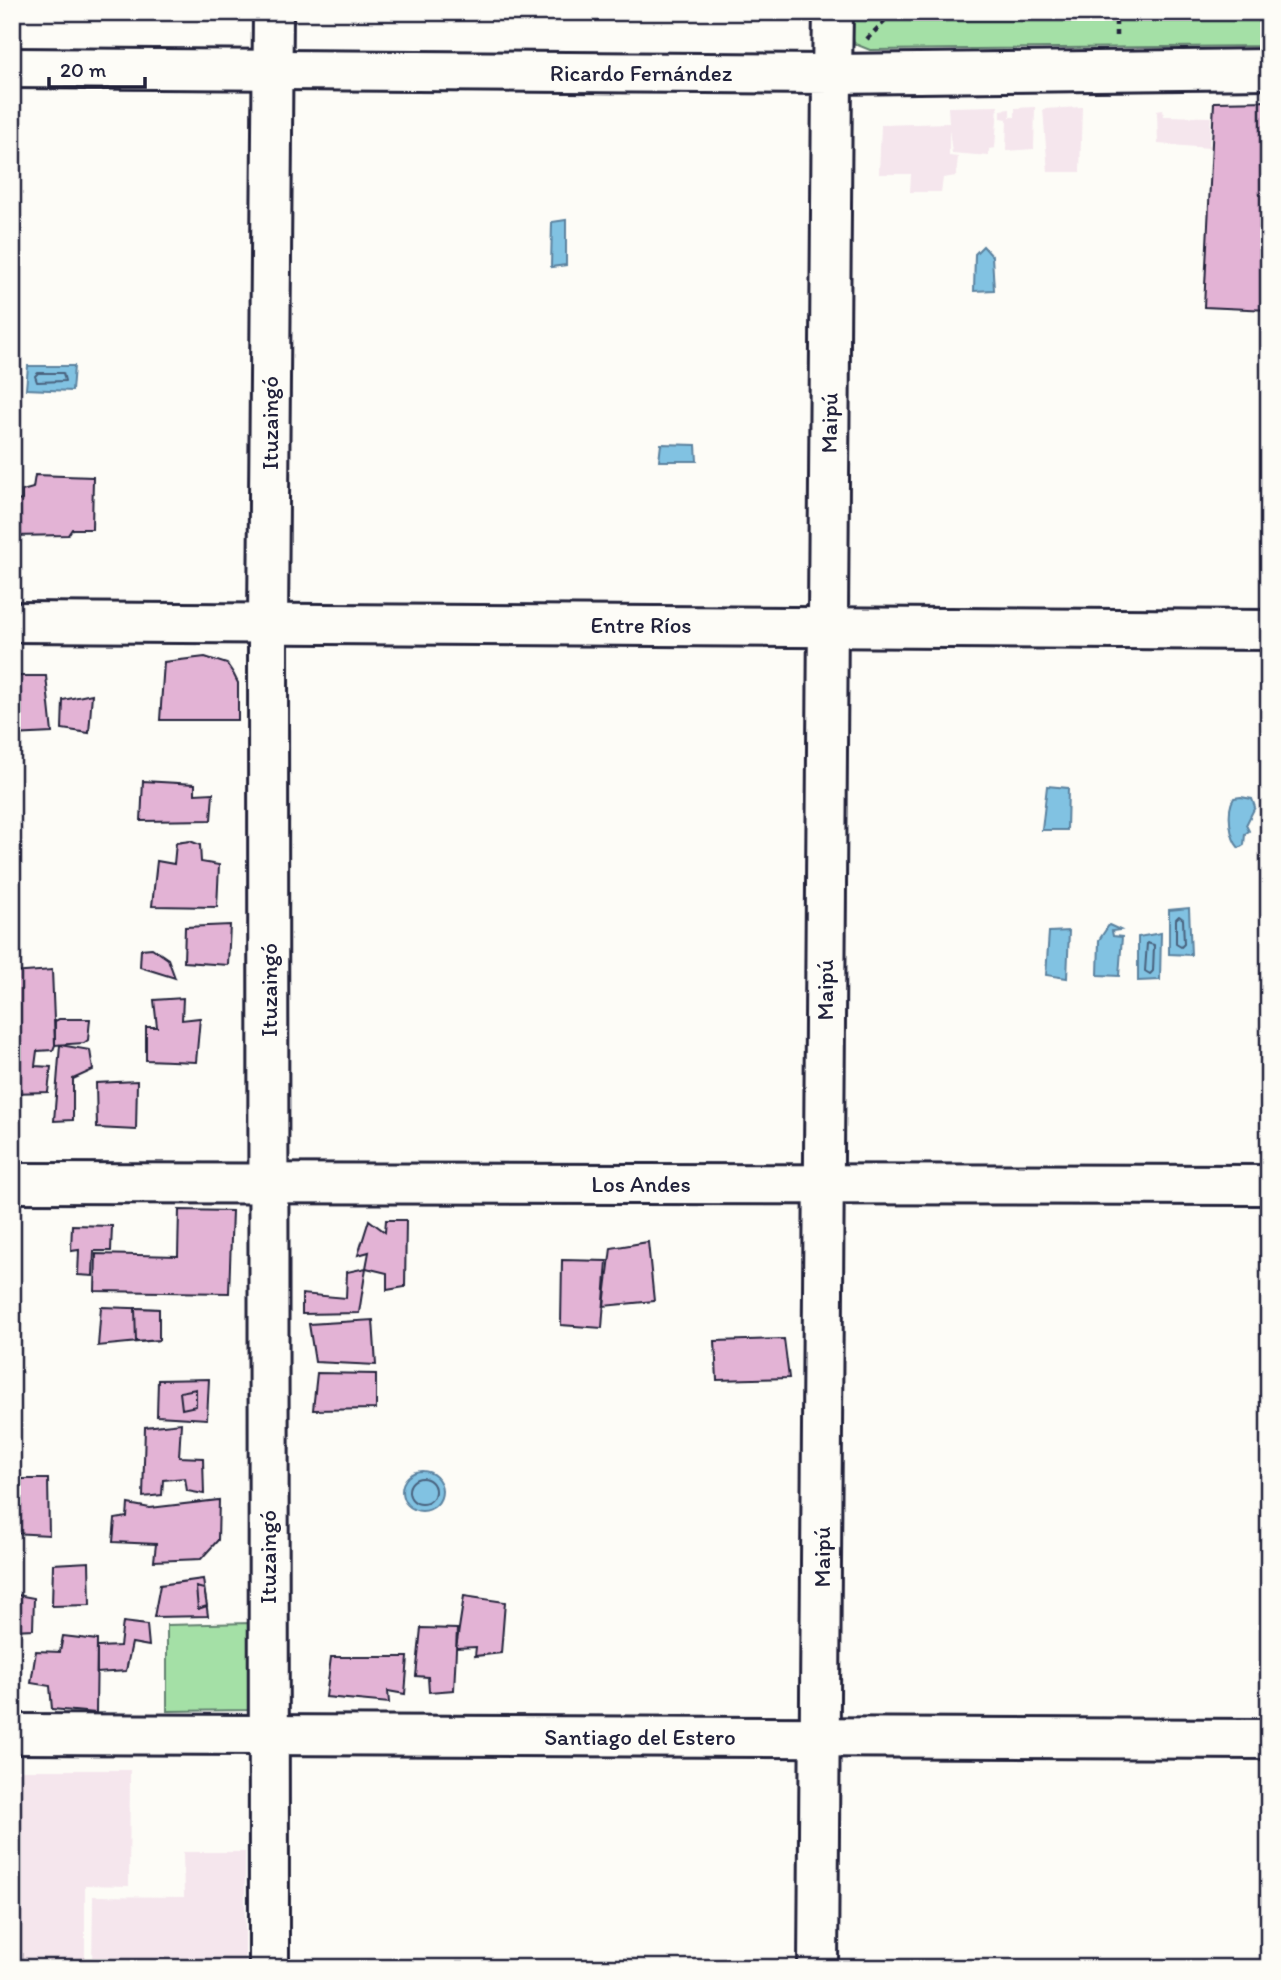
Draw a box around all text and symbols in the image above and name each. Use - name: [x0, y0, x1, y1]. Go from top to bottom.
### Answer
- scale bar: [49, 46, 145, 90]
- text: 20 m: [60, 57, 107, 82]
- street label: Ricardo Fernández: [550, 59, 733, 87]
- street label: Ituzaingó: [256, 376, 284, 470]
- street label: Maipú: [814, 392, 844, 454]
- street label: Entre Ríos: [590, 611, 692, 639]
- street label: Ituzaingó: [255, 943, 283, 1037]
- street label: Maipú: [811, 959, 839, 1020]
- street label: Los Andes: [591, 1170, 691, 1198]
- street label: Ituzaingó: [254, 1510, 282, 1604]
- street label: Maipú: [808, 1526, 836, 1587]
- street label: Santiago del Estero: [544, 1723, 736, 1751]

